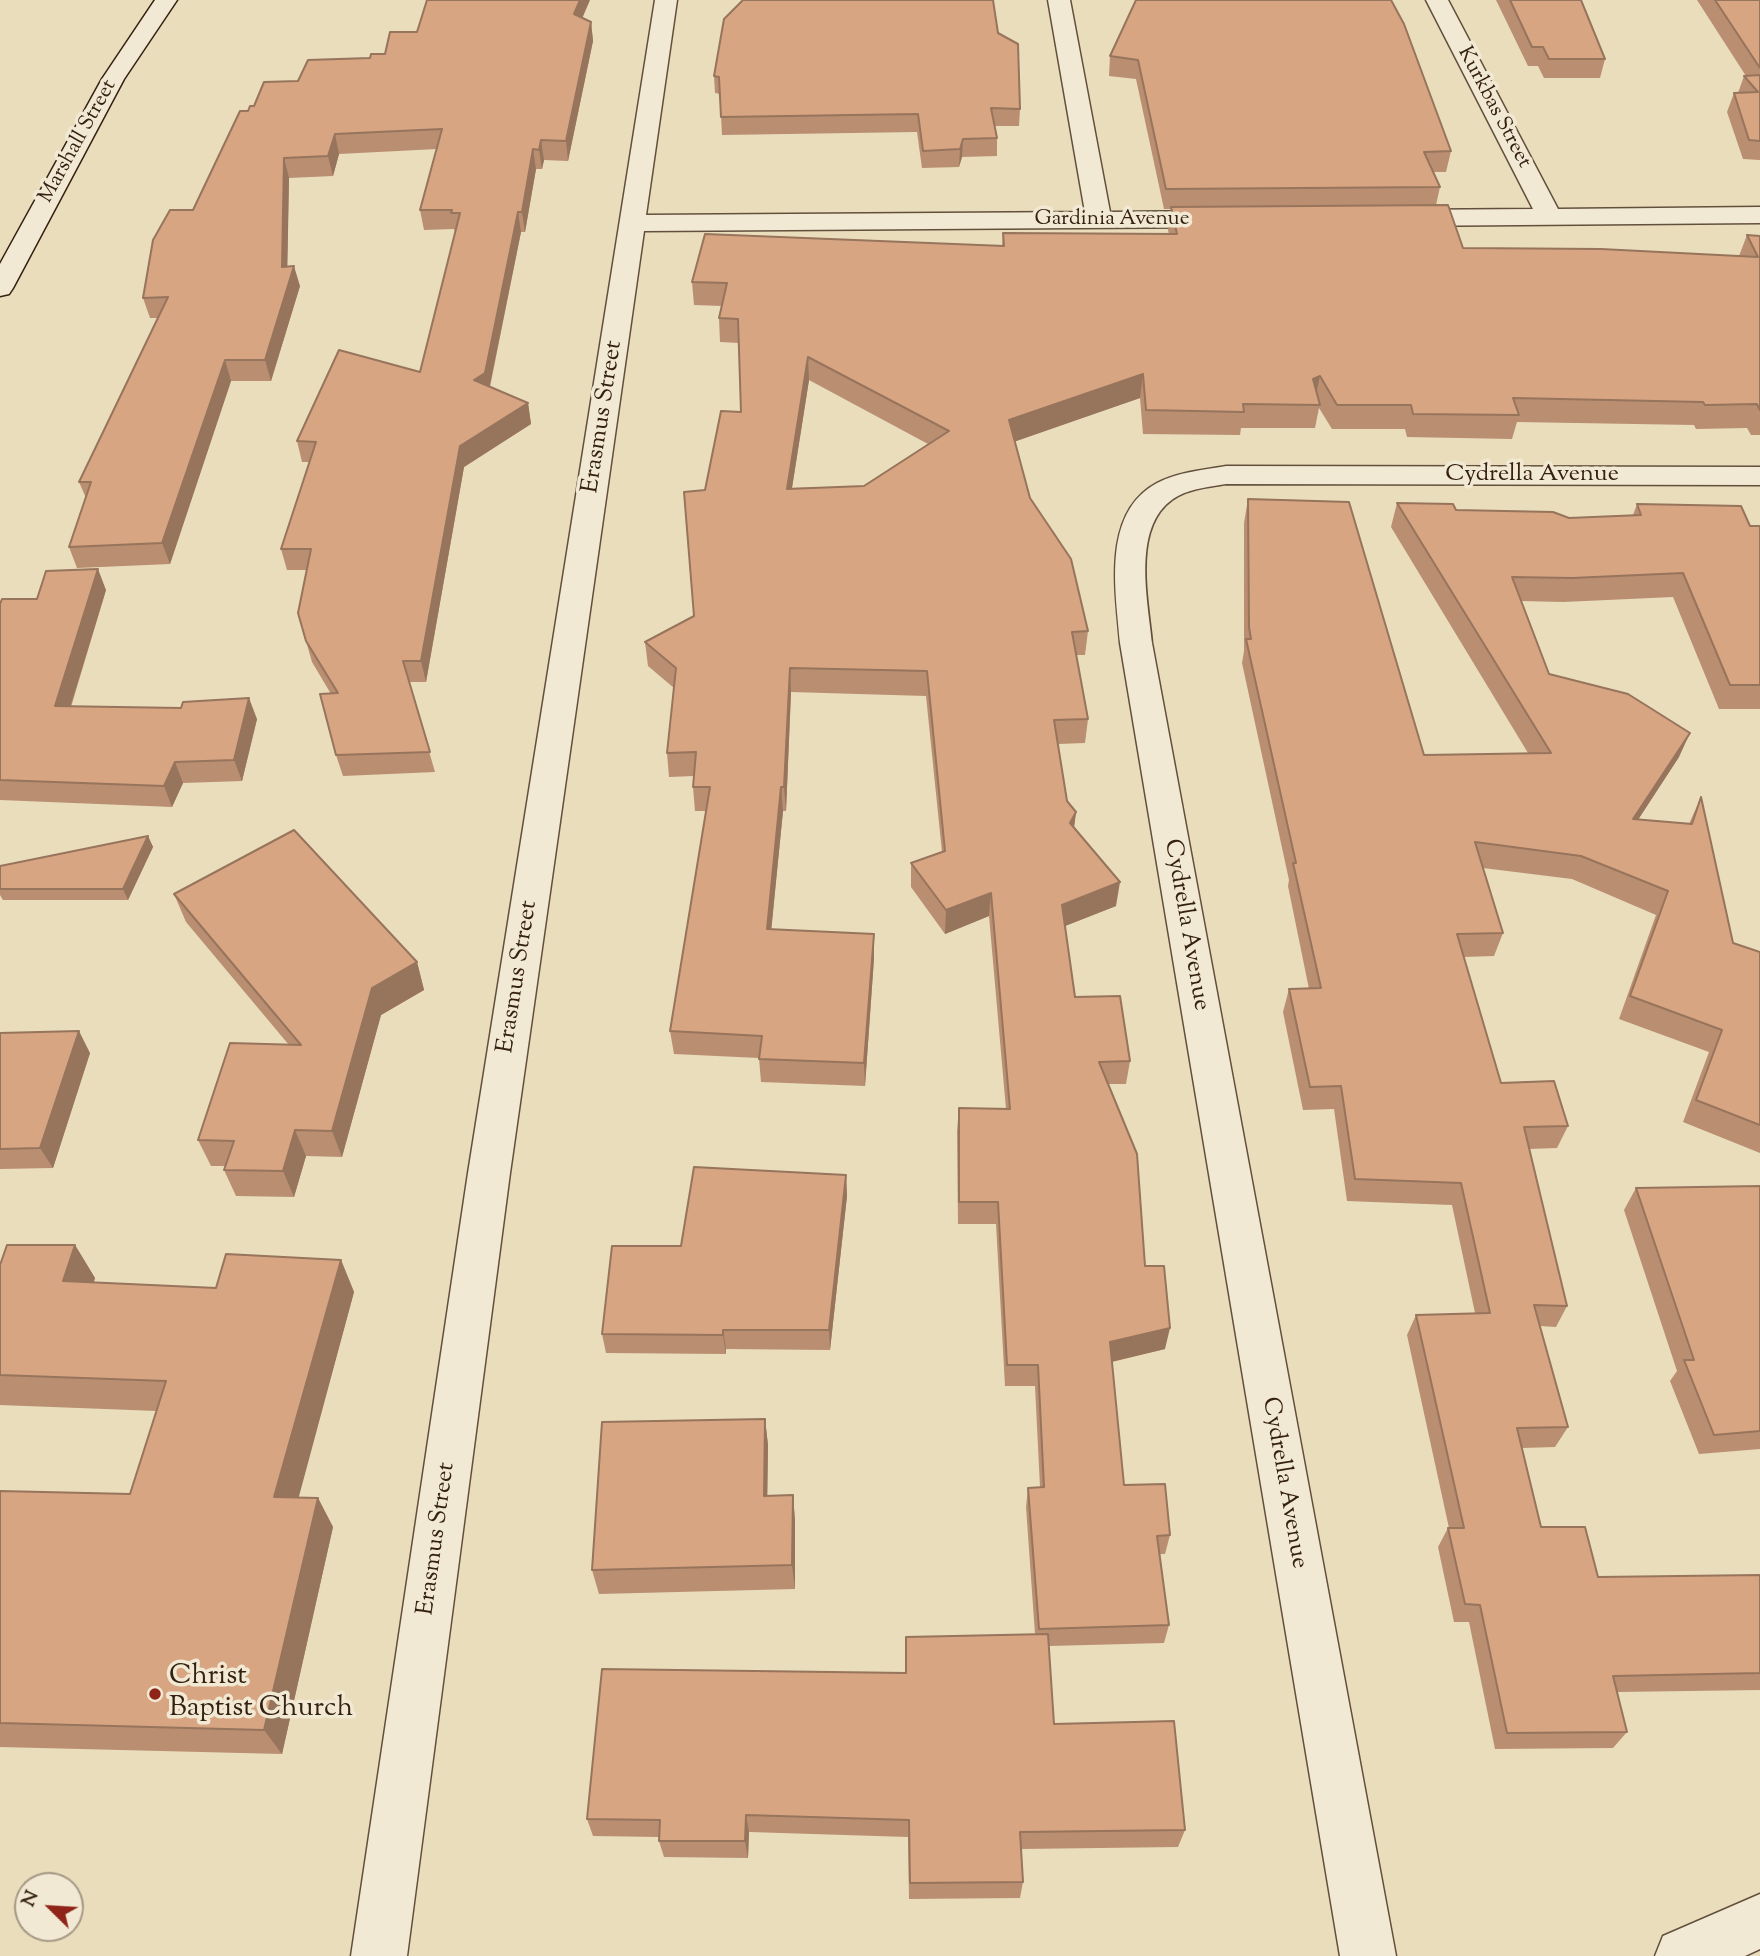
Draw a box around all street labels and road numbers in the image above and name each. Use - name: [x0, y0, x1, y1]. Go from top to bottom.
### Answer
- street label: Kurkbas Street: [1450, 43, 1536, 173]
- street label: Marshall Street: [35, 76, 123, 208]
- street label: Gardinia Avenue: [1035, 207, 1189, 233]
- street label: Erasmus Street: [578, 339, 630, 495]
- street label: Cydrella Avenue: [1445, 462, 1619, 490]
- street label: Cydrella Avenue: [1156, 837, 1214, 1013]
- street label: Erasmus Street: [493, 899, 545, 1055]
- street label: Cydrella Avenue: [1254, 1395, 1312, 1571]
- street label: Erasmus Street: [413, 1461, 463, 1617]

